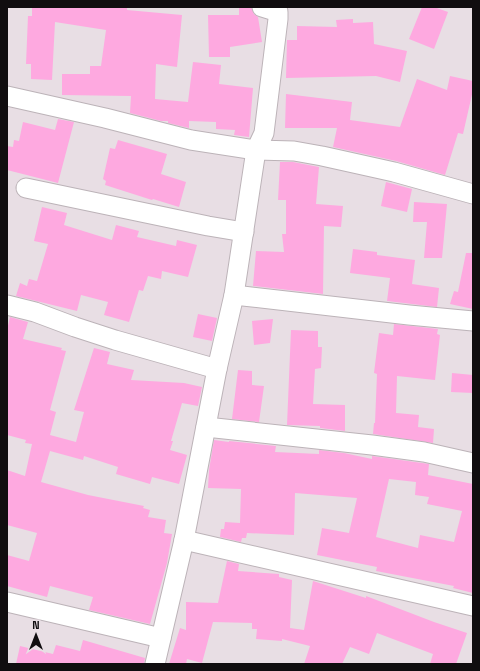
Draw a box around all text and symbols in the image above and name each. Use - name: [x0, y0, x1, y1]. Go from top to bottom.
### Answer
- north arrow: [16, 615, 56, 655]
- text: N: [32, 618, 40, 632]

